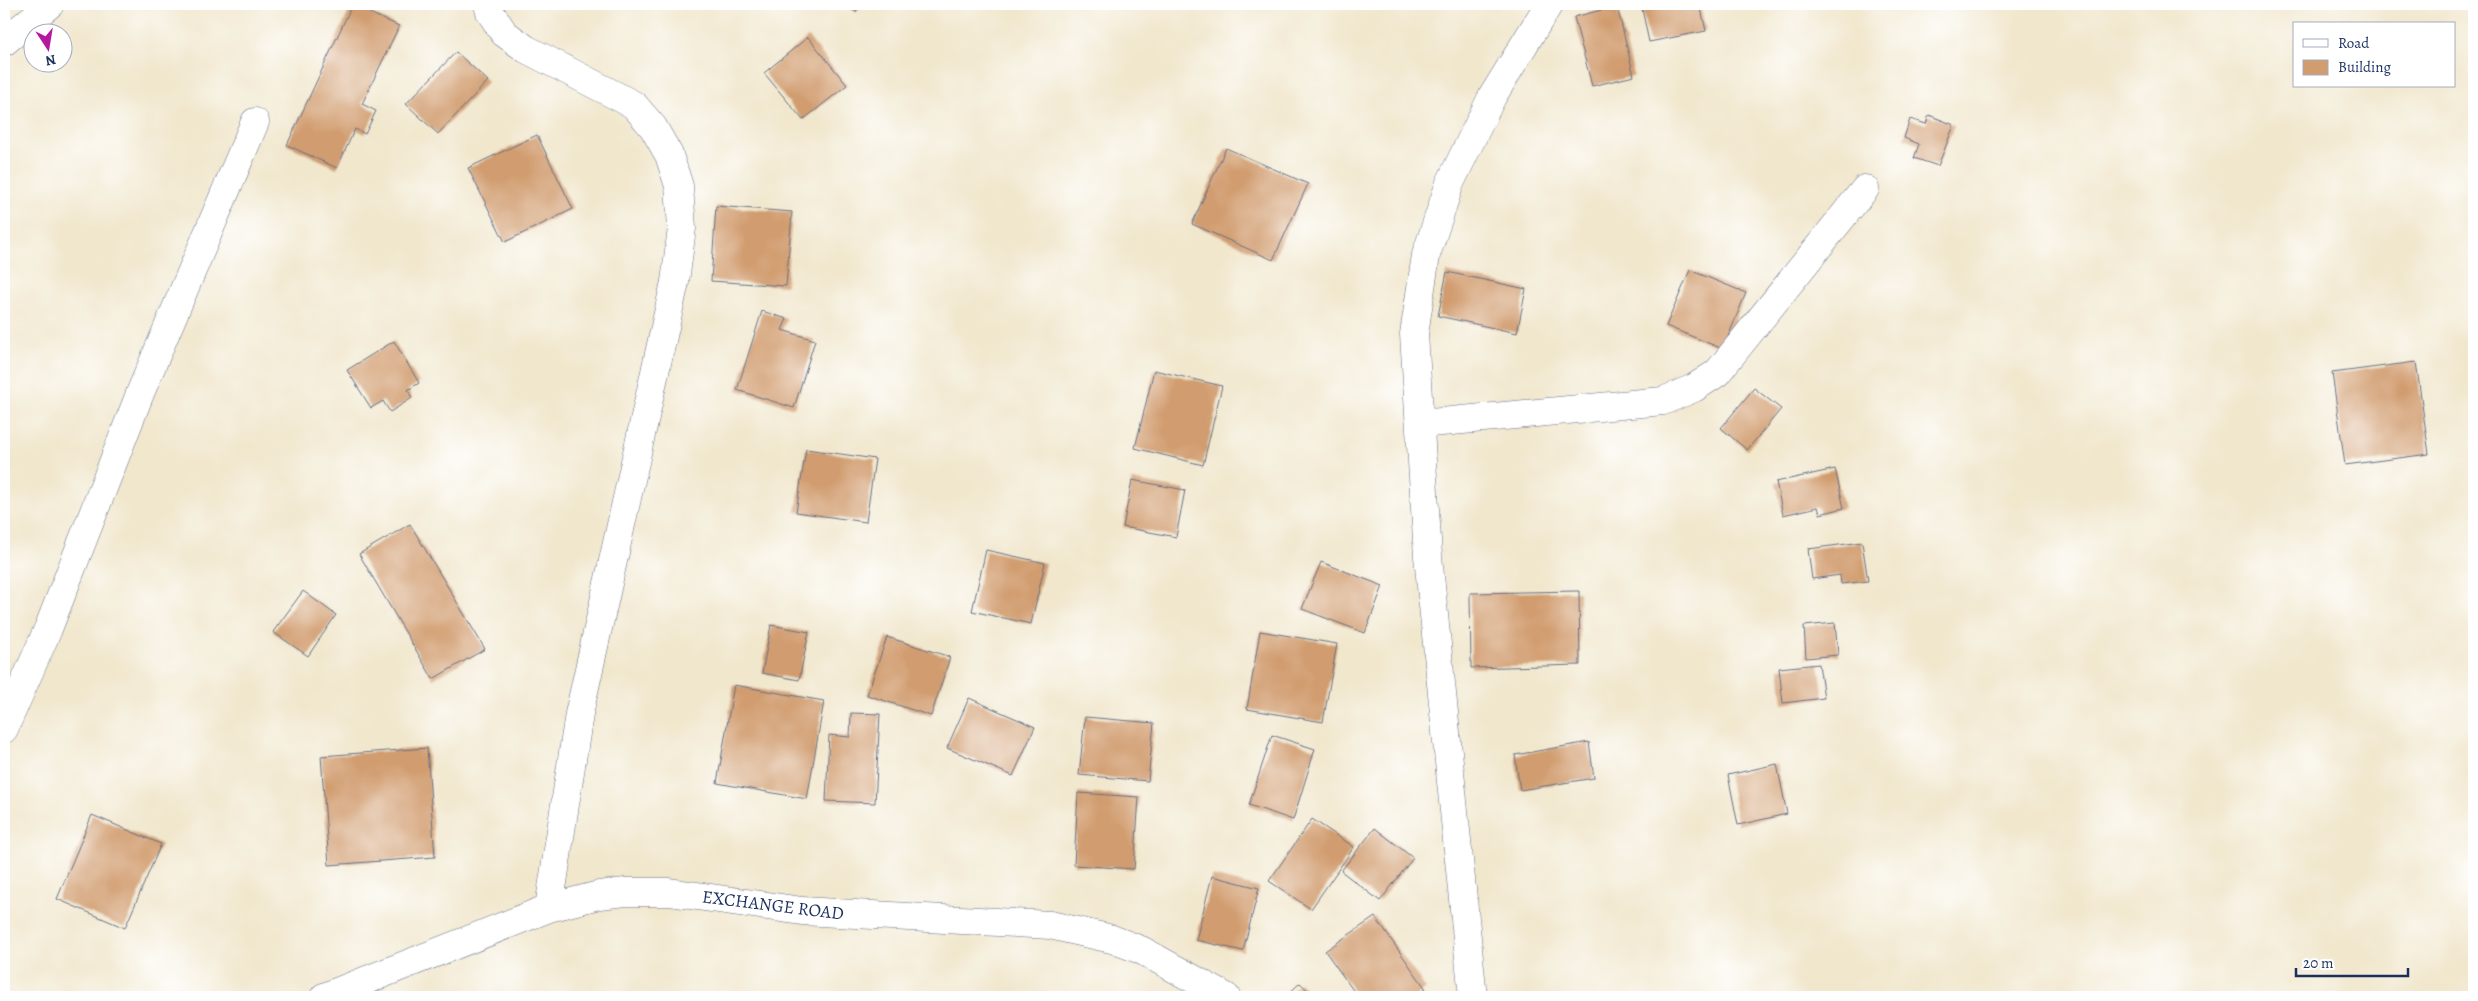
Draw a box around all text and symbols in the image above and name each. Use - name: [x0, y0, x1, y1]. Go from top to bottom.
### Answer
- north arrow: [22, 22, 72, 72]
- legend: [2293, 22, 2456, 88]
- text: Road: [2338, 33, 2370, 53]
- text: N: [44, 50, 58, 71]
- text: Building: [2338, 57, 2391, 77]
- street label: EXCHANGE ROAD: [701, 884, 845, 926]
- scale bar: [2296, 946, 2408, 978]
- text: 20 m: [2303, 953, 2334, 973]

